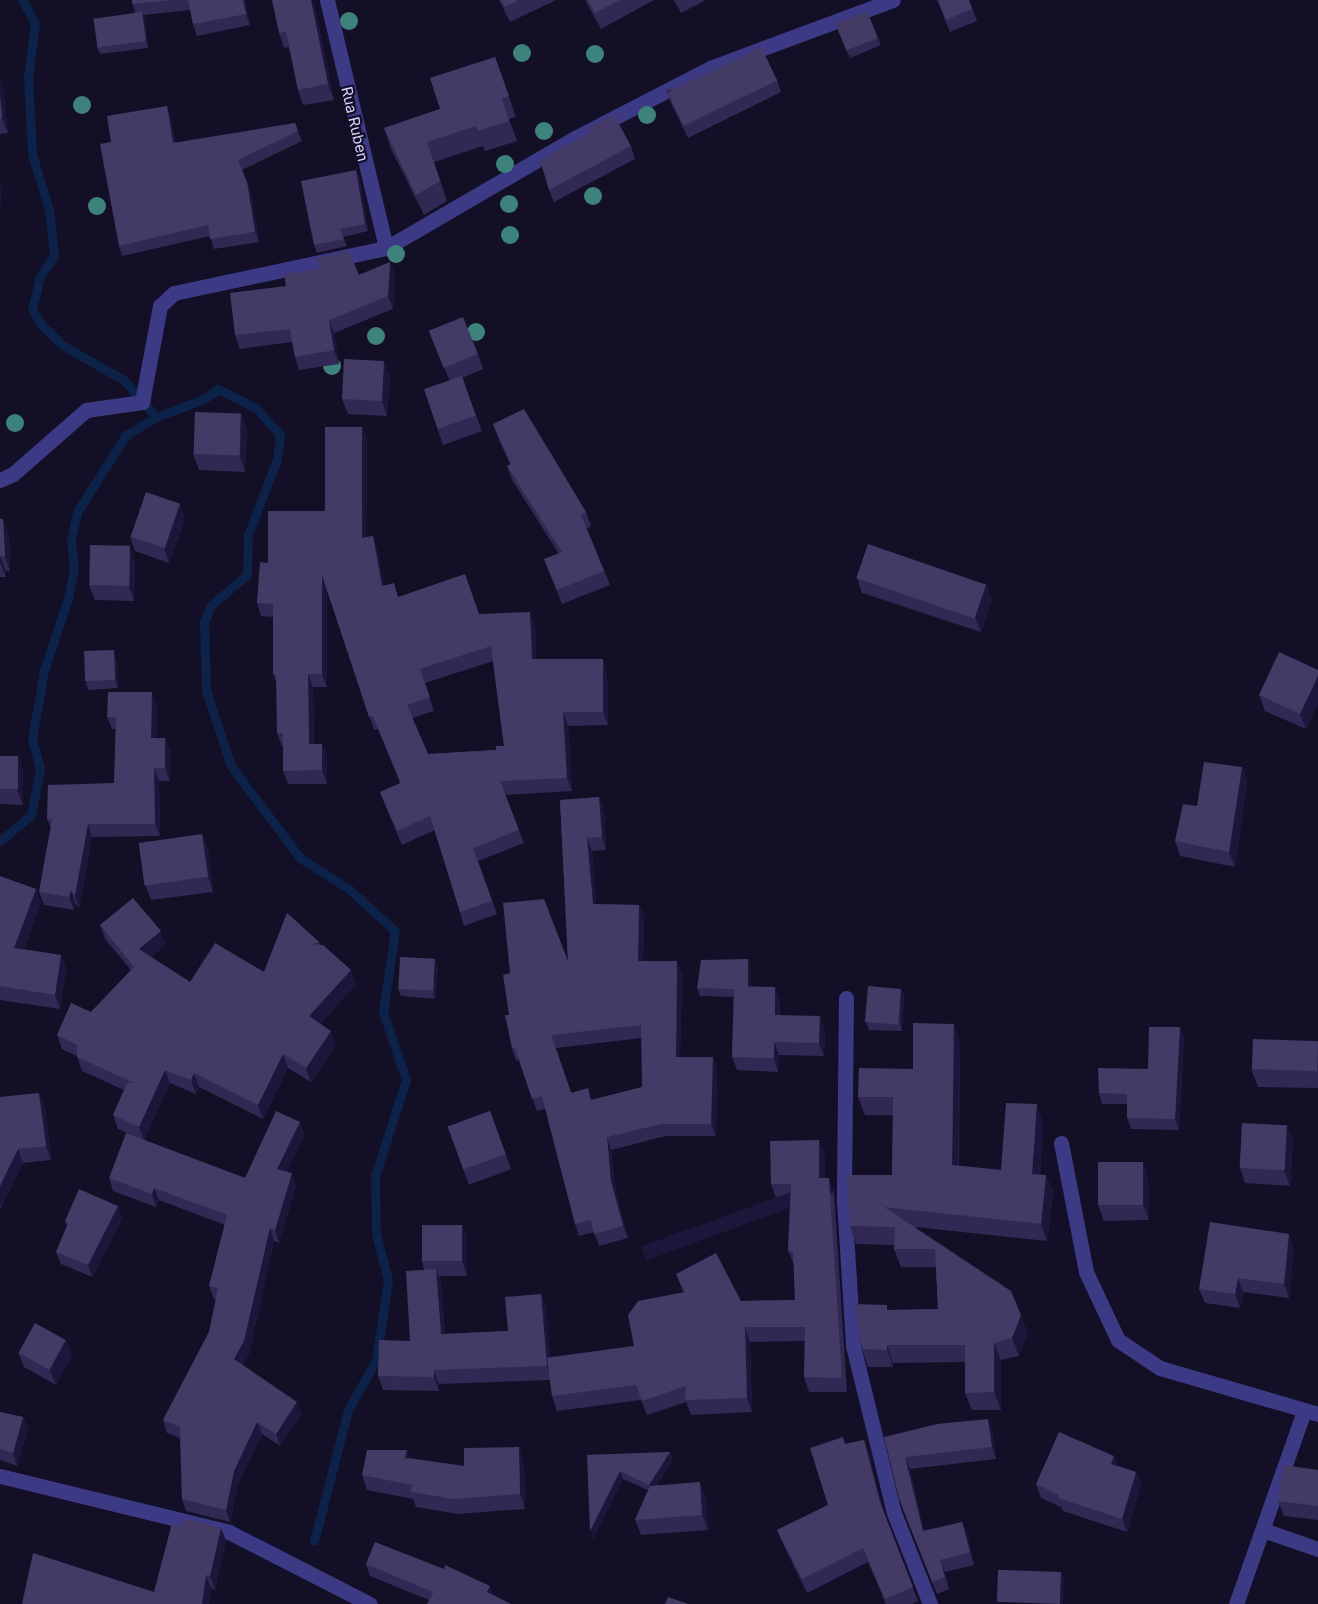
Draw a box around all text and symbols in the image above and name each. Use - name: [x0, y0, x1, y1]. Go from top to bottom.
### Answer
- street label: Rua Ruben: [338, 85, 372, 163]

